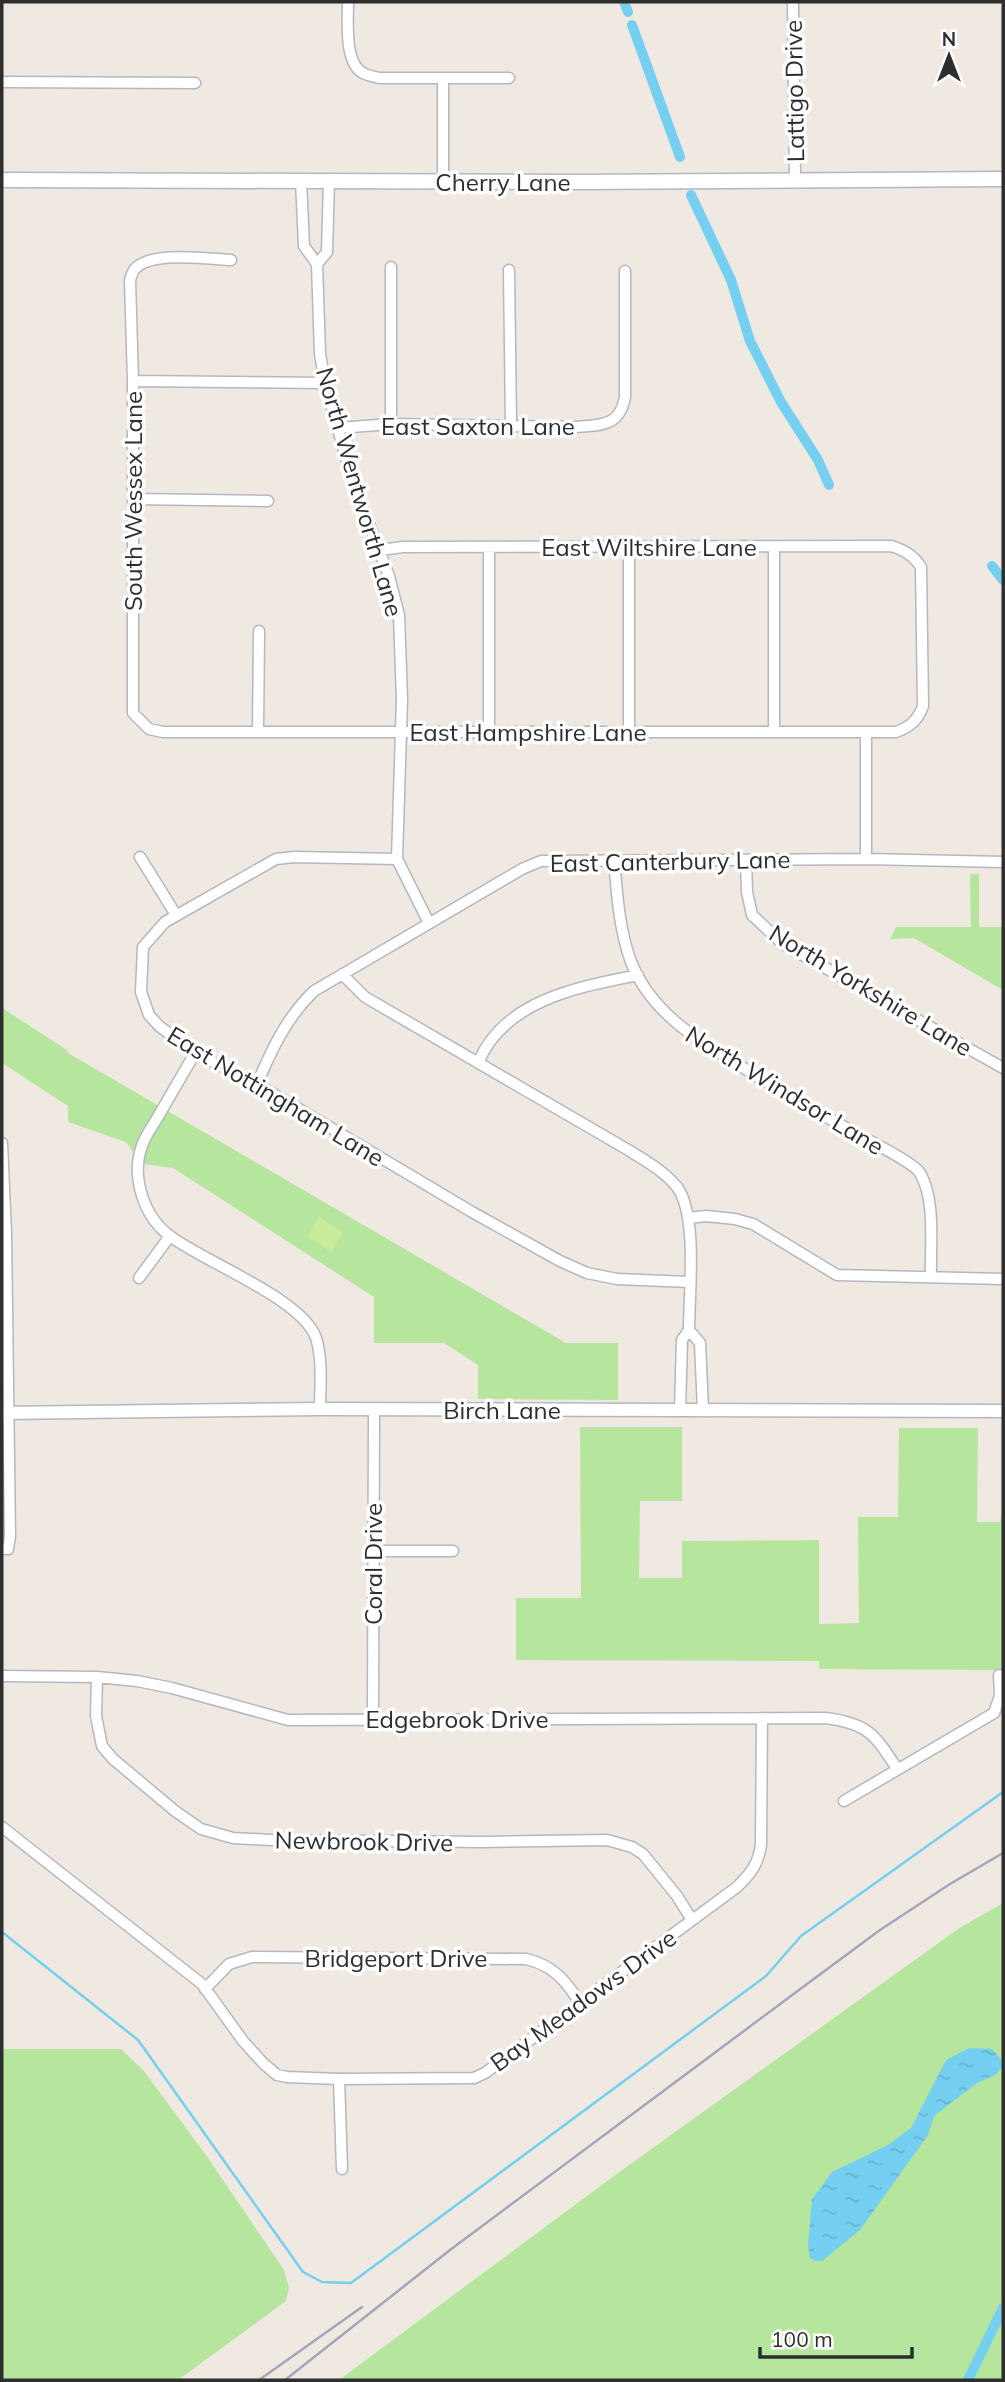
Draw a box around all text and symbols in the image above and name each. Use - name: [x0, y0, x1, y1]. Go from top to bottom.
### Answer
- street label: Lattigo Drive: [778, 20, 810, 162]
- north arrow: [914, 21, 984, 91]
- text: N: [942, 27, 956, 51]
- street label: Cherry Lane: [435, 167, 571, 197]
- street label: North Wentworth Lane: [310, 364, 410, 620]
- street label: South Wessex Lane: [118, 391, 148, 611]
- street label: East Saxton Lane: [381, 411, 575, 441]
- street label: East Wiltshire Lane: [541, 532, 757, 562]
- street label: East Hampshire Lane: [409, 717, 647, 747]
- street label: East Canterbury Lane: [549, 844, 791, 878]
- street label: North Yorkshire Lane: [764, 918, 978, 1062]
- street label: East Nottingham Lane: [162, 1019, 390, 1173]
- street label: North Windsor Lane: [681, 1019, 889, 1161]
- street label: Birch Lane: [443, 1395, 561, 1425]
- street label: Coral Drive: [358, 1503, 388, 1625]
- street label: Edgebrook Drive: [366, 1704, 548, 1734]
- street label: Newbrook Drive: [274, 1824, 454, 1858]
- street label: Bay Meadows Drive: [484, 1923, 682, 2077]
- street label: Bridgeport Drive: [305, 1943, 487, 1973]
- scale bar: [760, 2316, 912, 2360]
- text: 100 m: [771, 2326, 833, 2352]

